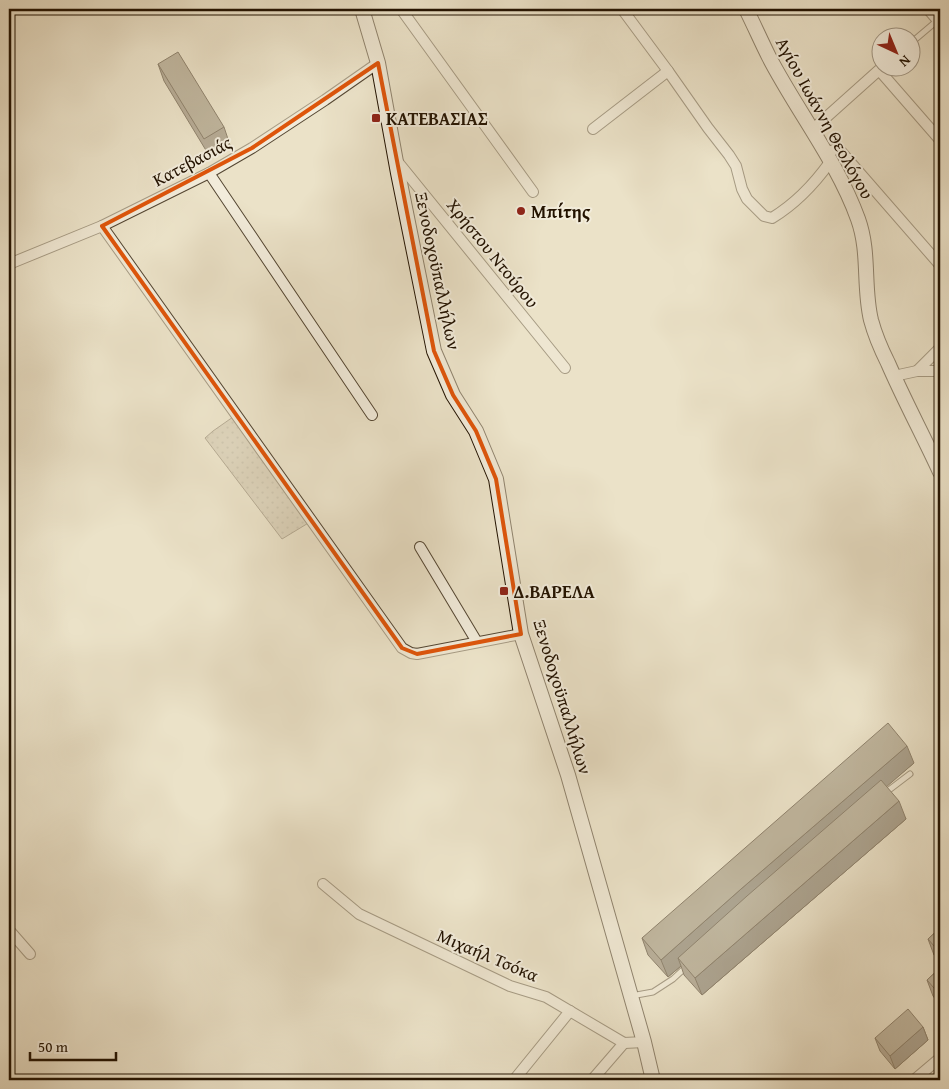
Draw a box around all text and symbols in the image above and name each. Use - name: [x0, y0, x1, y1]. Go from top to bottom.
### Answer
- north arrow: [872, 28, 922, 78]
- street label: Αγίου Ιωάννη Θεολόγου: [769, 32, 881, 204]
- text: N: [894, 51, 915, 72]
- place label: ΚΑΤΕΒΑΣΙΑΣ: [386, 105, 488, 132]
- marker: ΚΑΤΕΒΑΣΙΑΣ: [370, 112, 382, 124]
- street label: Κατεβασιάς: [148, 129, 237, 193]
- street label: Ξενοδοχοϋπαλλήλων: [408, 190, 468, 352]
- street label: Χρήστου Ντούρου: [440, 192, 546, 314]
- place label: Μπίτης: [531, 198, 591, 225]
- marker: Μπίτης: [515, 205, 527, 217]
- place label: Δ.ΒΑΡΕΛΑ: [513, 578, 595, 605]
- marker: Δ.ΒΑΡΕΛΑ: [498, 585, 510, 597]
- street label: Ξενοδοχοϋπαλλήλων: [527, 616, 599, 778]
- street label: Μιχαήλ Τσόκα: [433, 922, 543, 989]
- scale bar: [30, 1029, 116, 1061]
- text: 50 m: [38, 1036, 69, 1057]

